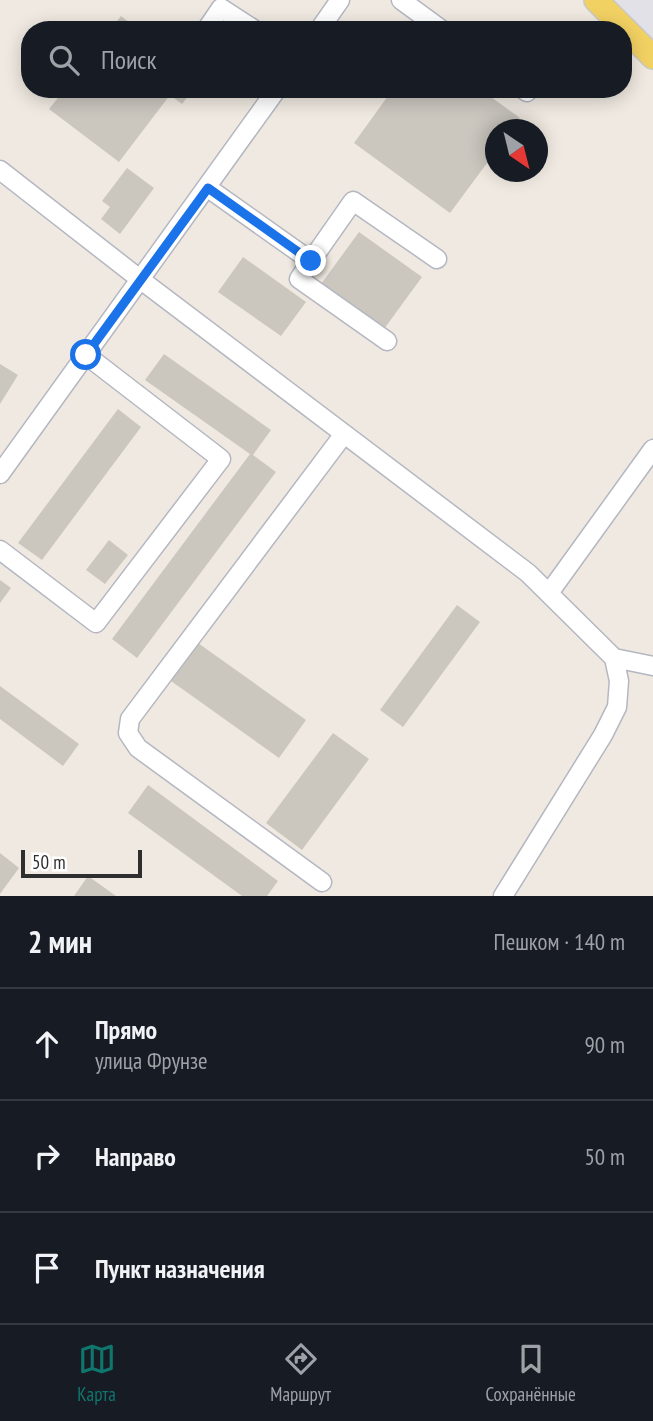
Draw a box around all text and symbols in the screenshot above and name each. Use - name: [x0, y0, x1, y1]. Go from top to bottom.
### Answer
- search box: [21, 21, 632, 98]
- icon: search: [45, 41, 83, 79]
- text: Поиск: [101, 43, 157, 76]
- north arrow: [485, 119, 548, 182]
- route end: [295, 245, 326, 276]
- route start: [70, 339, 101, 370]
- scale bar: [21, 847, 142, 879]
- text: 50 m: [32, 850, 66, 874]
- text: 2 мин: [28, 922, 92, 961]
- text: Пешком · 140 m: [494, 927, 625, 956]
- text: Прямо: [95, 1013, 157, 1046]
- icon: ahead: [28, 1025, 66, 1063]
- text: 90 m: [584, 1030, 625, 1059]
- text: улица Фрунзе: [95, 1046, 208, 1075]
- icon: right: [28, 1137, 66, 1175]
- text: Направо: [95, 1140, 176, 1173]
- text: 50 m: [584, 1142, 625, 1171]
- icon: arrive: [28, 1249, 66, 1287]
- text: Пункт назначения: [95, 1252, 265, 1285]
- tab: Карта: [77, 1340, 116, 1406]
- tab: Маршрут: [270, 1340, 331, 1406]
- tab: Сохранённые: [485, 1340, 576, 1406]

